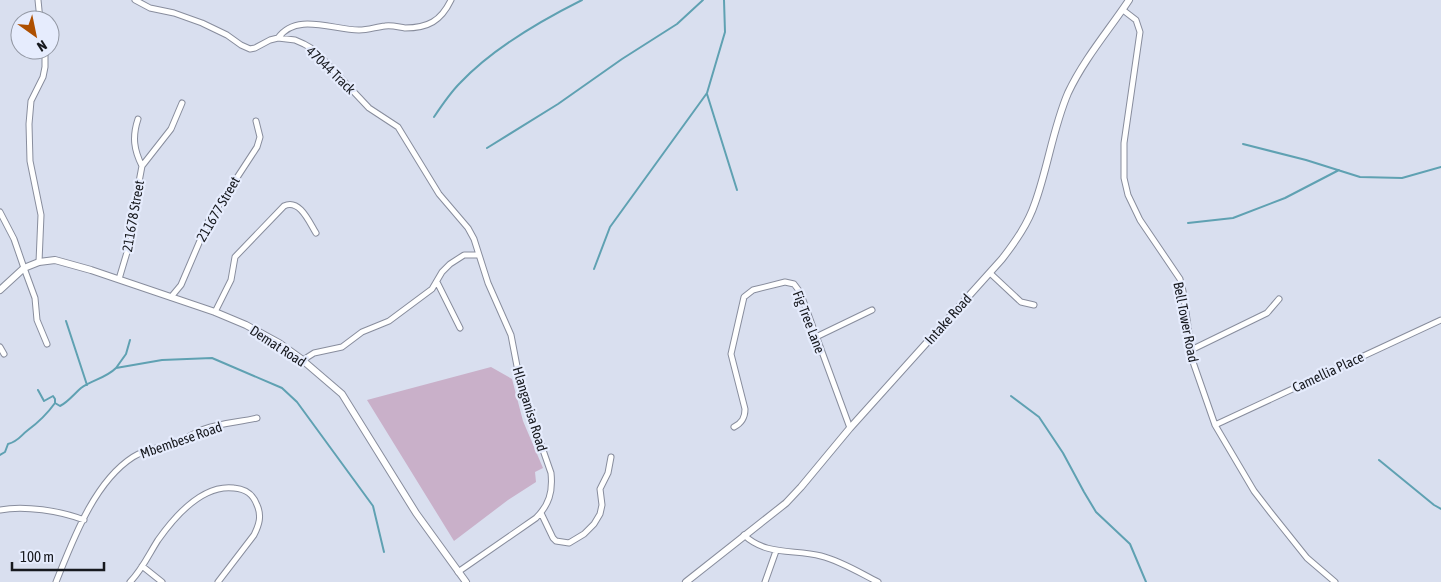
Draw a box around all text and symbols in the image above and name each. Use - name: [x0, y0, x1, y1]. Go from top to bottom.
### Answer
- north arrow: [10, 10, 60, 60]
- text: N: [34, 37, 50, 55]
- street label: 47044 Track: [303, 43, 359, 97]
- street label: 211677 Street: [193, 174, 243, 244]
- street label: 211678 Street: [119, 179, 147, 253]
- street label: Bell Tower Road: [1170, 281, 1202, 363]
- street label: Fig Tree Lane: [790, 288, 828, 356]
- street label: Intake Road: [921, 291, 975, 347]
- street label: Demat Road: [247, 322, 309, 370]
- street label: Camellia Place: [1290, 348, 1366, 396]
- street label: Hlanganisa Road: [510, 365, 550, 453]
- street label: Mbembese Road: [138, 419, 224, 461]
- scale bar: [12, 540, 105, 572]
- text: 100 m: [20, 548, 54, 565]

